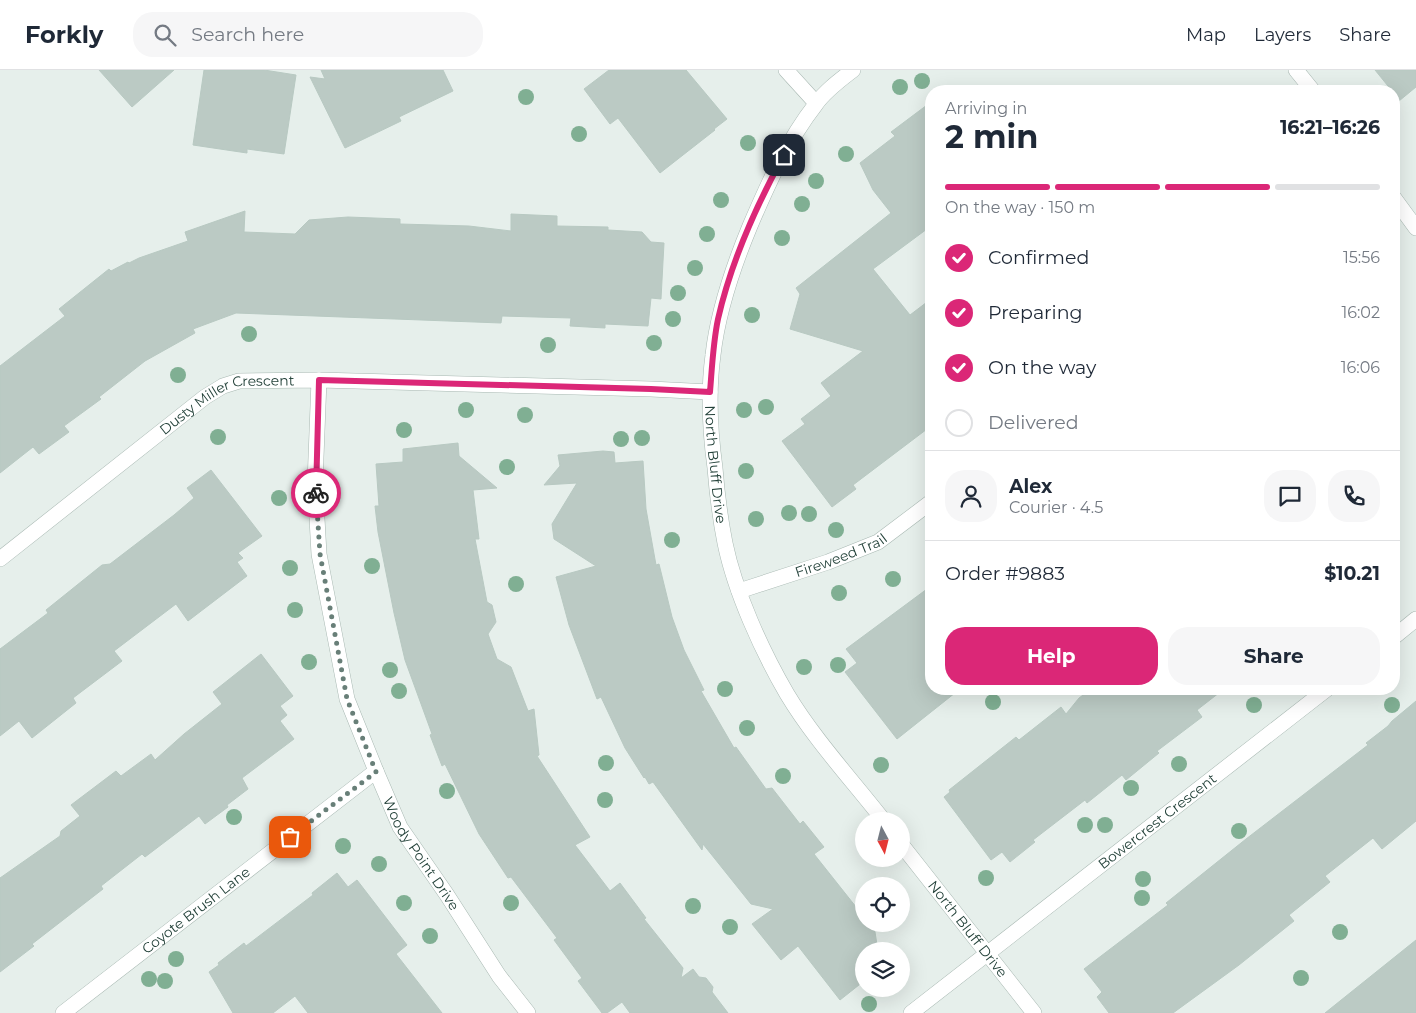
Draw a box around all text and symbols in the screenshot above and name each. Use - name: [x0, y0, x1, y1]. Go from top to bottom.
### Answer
- search box: [133, 12, 483, 57]
- text: Forkly: [25, 20, 103, 49]
- icon: search: [151, 21, 179, 49]
- text: Search here: [191, 23, 304, 46]
- text: Map: [1186, 24, 1226, 46]
- text: Layers: [1254, 24, 1311, 46]
- text: Share: [1339, 24, 1391, 46]
- text: Arriving in: [945, 99, 1027, 118]
- text: 16:21–16:26: [1280, 116, 1380, 139]
- text: 2 min: [945, 117, 1038, 156]
- pin: [763, 134, 805, 176]
- icon: home: [770, 141, 798, 169]
- text: On the way · 150 m: [945, 198, 1095, 217]
- icon: check: [945, 244, 973, 272]
- text: Confirmed: [988, 246, 1089, 269]
- text: 15:56: [1343, 248, 1380, 267]
- icon: check: [945, 299, 973, 327]
- text: Preparing: [988, 301, 1083, 324]
- text: 16:02: [1341, 303, 1380, 322]
- icon: check: [945, 354, 973, 382]
- text: On the way: [988, 356, 1096, 379]
- text: 16:06: [1341, 358, 1380, 377]
- street label: Dusty Miller Crescent: [156, 371, 295, 439]
- street label: North Bluff Drive: [701, 405, 730, 525]
- text: Delivered: [988, 411, 1079, 434]
- courier: [291, 468, 341, 518]
- button: person: [945, 470, 997, 522]
- button: chat: [1264, 470, 1316, 522]
- button: phone: [1328, 470, 1380, 522]
- text: Alex: [1009, 475, 1052, 498]
- icon: bike: [302, 479, 330, 507]
- text: Courier · 4.5: [1009, 498, 1103, 517]
- street label: Fireweed Trail: [793, 529, 891, 581]
- text: Order #9883: [945, 562, 1065, 585]
- text: $10.21: [1324, 562, 1380, 585]
- button: Help: [945, 627, 1158, 685]
- button: Share: [1168, 627, 1380, 685]
- street label: Bowercrest Crescent: [1094, 769, 1220, 873]
- street label: Woody Point Drive: [379, 794, 463, 914]
- north arrow: [855, 812, 910, 868]
- map controls: [855, 812, 910, 997]
- pin: [269, 816, 311, 858]
- icon: bag: [276, 823, 304, 851]
- street label: Coyote Brush Lane: [138, 863, 254, 958]
- button: locate: [855, 877, 910, 932]
- street label: North Bluff Drive: [924, 877, 1012, 981]
- button: layers: [855, 942, 910, 997]

